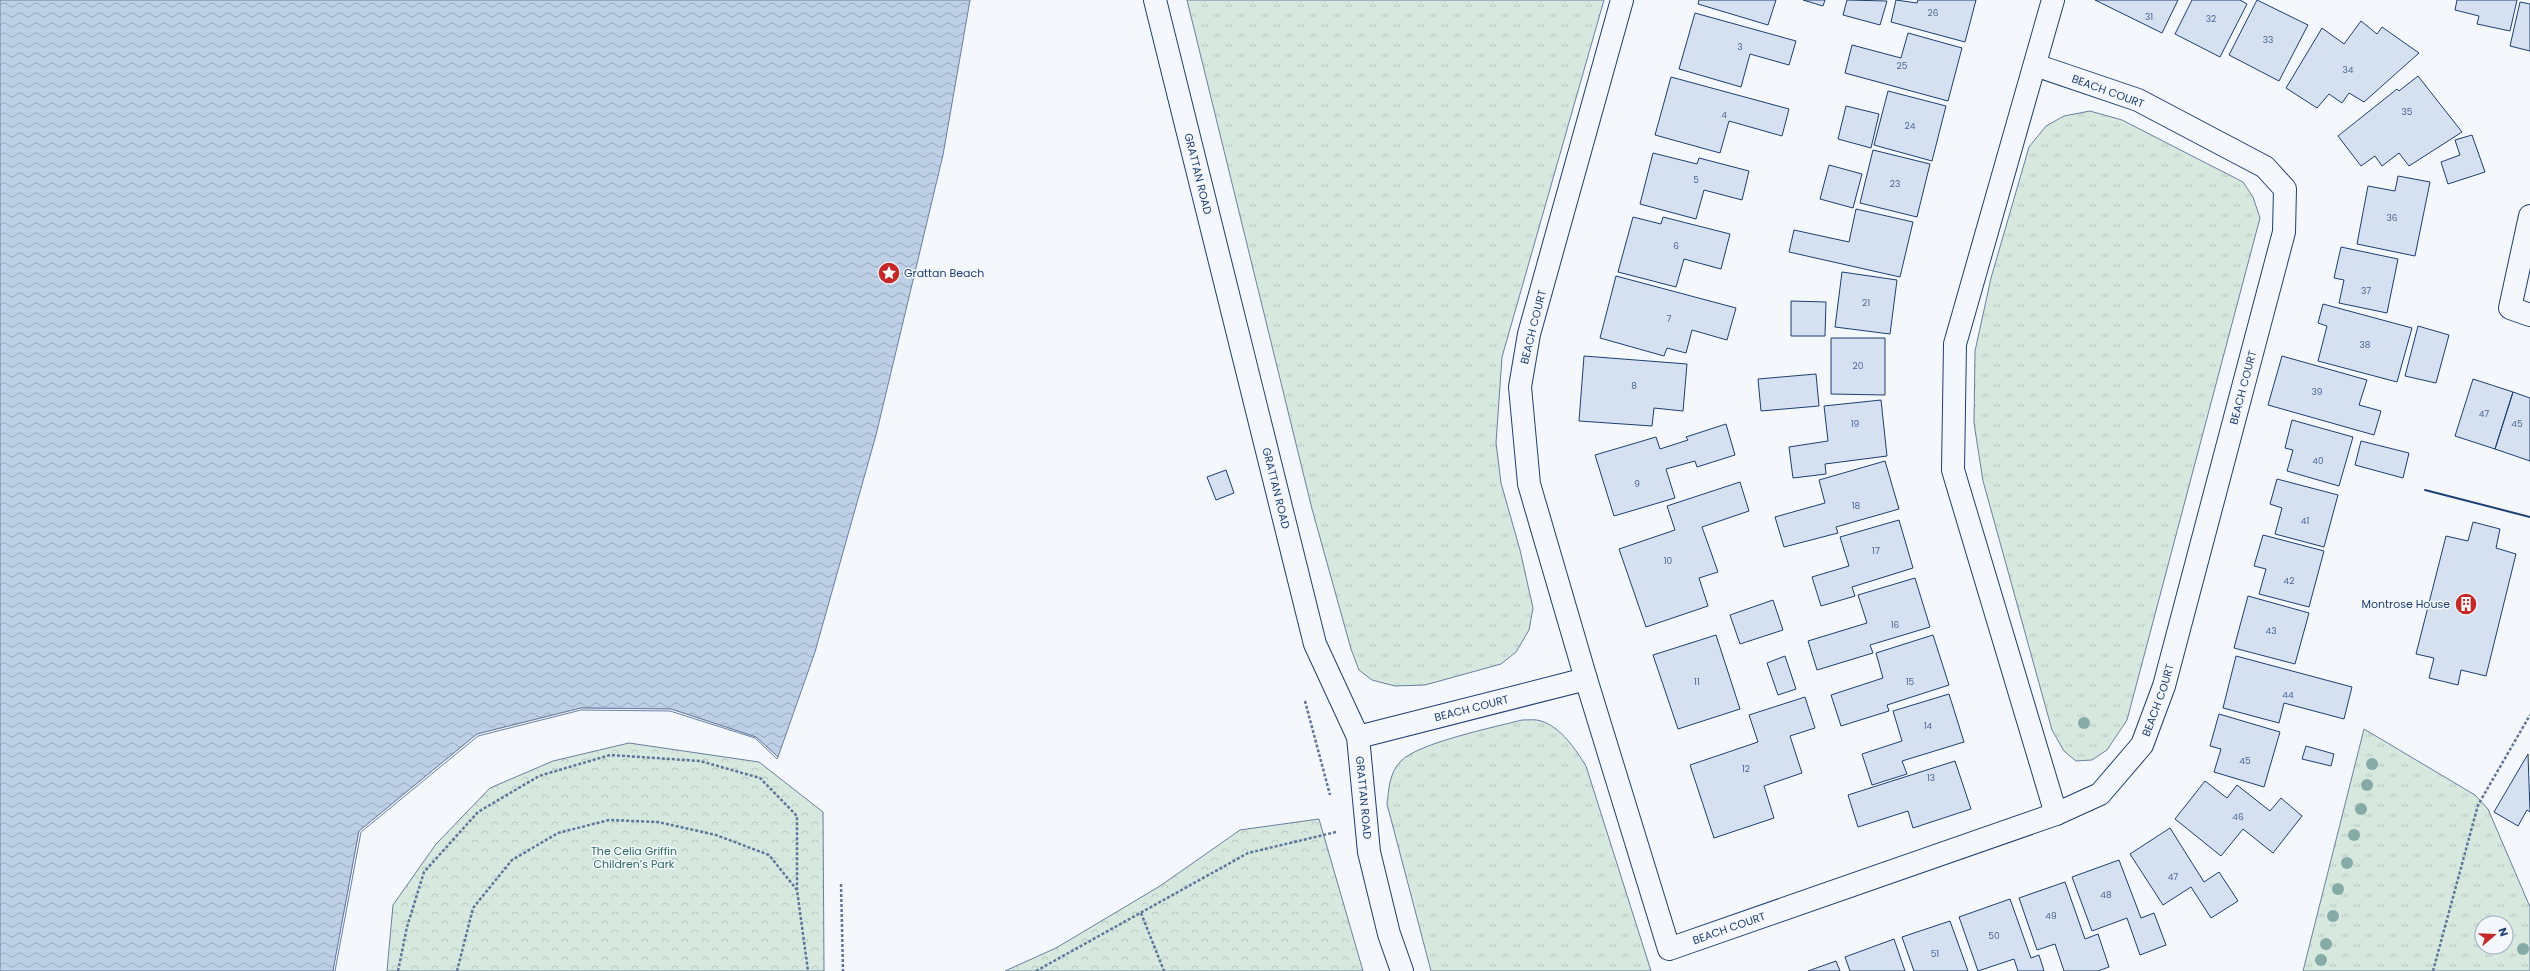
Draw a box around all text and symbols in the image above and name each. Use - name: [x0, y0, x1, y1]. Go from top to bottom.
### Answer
- house number: 26: [1928, 7, 1939, 19]
- house number: 31: [2145, 11, 2153, 23]
- house number: 32: [2206, 13, 2216, 25]
- house number: 33: [2263, 34, 2273, 46]
- house number: 3: [1737, 41, 1743, 53]
- house number: 25: [1897, 60, 1908, 72]
- house number: 34: [2343, 64, 2354, 76]
- street label: BEACH COURT: [2070, 70, 2147, 112]
- house number: 35: [2402, 106, 2413, 118]
- house number: 4: [1721, 109, 1727, 121]
- house number: 24: [1905, 120, 1916, 132]
- street label: GRATTAN ROAD: [1180, 131, 1216, 216]
- house number: 5: [1693, 174, 1699, 186]
- house number: 23: [1890, 178, 1900, 190]
- house number: 36: [2386, 212, 2398, 224]
- house number: 6: [1673, 240, 1679, 252]
- place icon: Grattan Beach: [876, 260, 902, 286]
- place label: Grattan Beach: [904, 265, 984, 281]
- house number: 37: [2361, 285, 2371, 297]
- street label: BEACH COURT: [1516, 288, 1550, 366]
- house number: 21: [1862, 297, 1870, 309]
- house number: 7: [1667, 313, 1672, 325]
- house number: 38: [2360, 339, 2371, 351]
- street label: BEACH COURT: [2225, 349, 2260, 426]
- house number: 20: [1853, 360, 1864, 372]
- house number: 8: [1631, 380, 1637, 392]
- house number: 39: [2312, 386, 2323, 398]
- house number: 47: [2479, 408, 2489, 420]
- house number: 19: [1851, 418, 1860, 430]
- house number: 45: [2511, 418, 2523, 430]
- street label: GRATTAN ROAD: [1258, 446, 1294, 531]
- house number: 40: [2312, 455, 2324, 467]
- house number: 9: [1634, 478, 1640, 490]
- house number: 18: [1852, 500, 1861, 512]
- house number: 41: [2301, 515, 2309, 527]
- house number: 17: [1872, 545, 1880, 557]
- house number: 10: [1664, 555, 1673, 567]
- house number: 42: [2284, 575, 2294, 587]
- building icon: Montrose House: [2453, 591, 2479, 617]
- place label: Montrose House: [2362, 596, 2450, 612]
- house number: 16: [1891, 619, 1900, 631]
- house number: 43: [2266, 625, 2276, 637]
- street label: BEACH COURT: [2138, 662, 2178, 739]
- house number: 11: [1694, 676, 1700, 688]
- house number: 15: [1906, 676, 1915, 688]
- house number: 44: [2282, 689, 2294, 701]
- street label: BEACH COURT: [1433, 691, 1510, 725]
- house number: 14: [1924, 720, 1933, 732]
- street label: GRATTAN ROAD: [1352, 755, 1376, 840]
- house number: 45: [2239, 755, 2251, 767]
- house number: 12: [1742, 763, 1750, 775]
- house number: 13: [1927, 772, 1935, 784]
- house number: 46: [2232, 811, 2244, 823]
- park label: The Celia Griffin Children’s Park: [591, 843, 677, 872]
- house number: 47: [2168, 871, 2178, 883]
- house number: 48: [2100, 889, 2112, 901]
- street label: BEACH COURT: [1690, 908, 1768, 948]
- house number: 49: [2045, 910, 2057, 922]
- north arrow: [2474, 915, 2514, 955]
- text: N: [2495, 925, 2512, 938]
- house number: 50: [1988, 930, 2000, 942]
- house number: 51: [1931, 948, 1939, 960]

